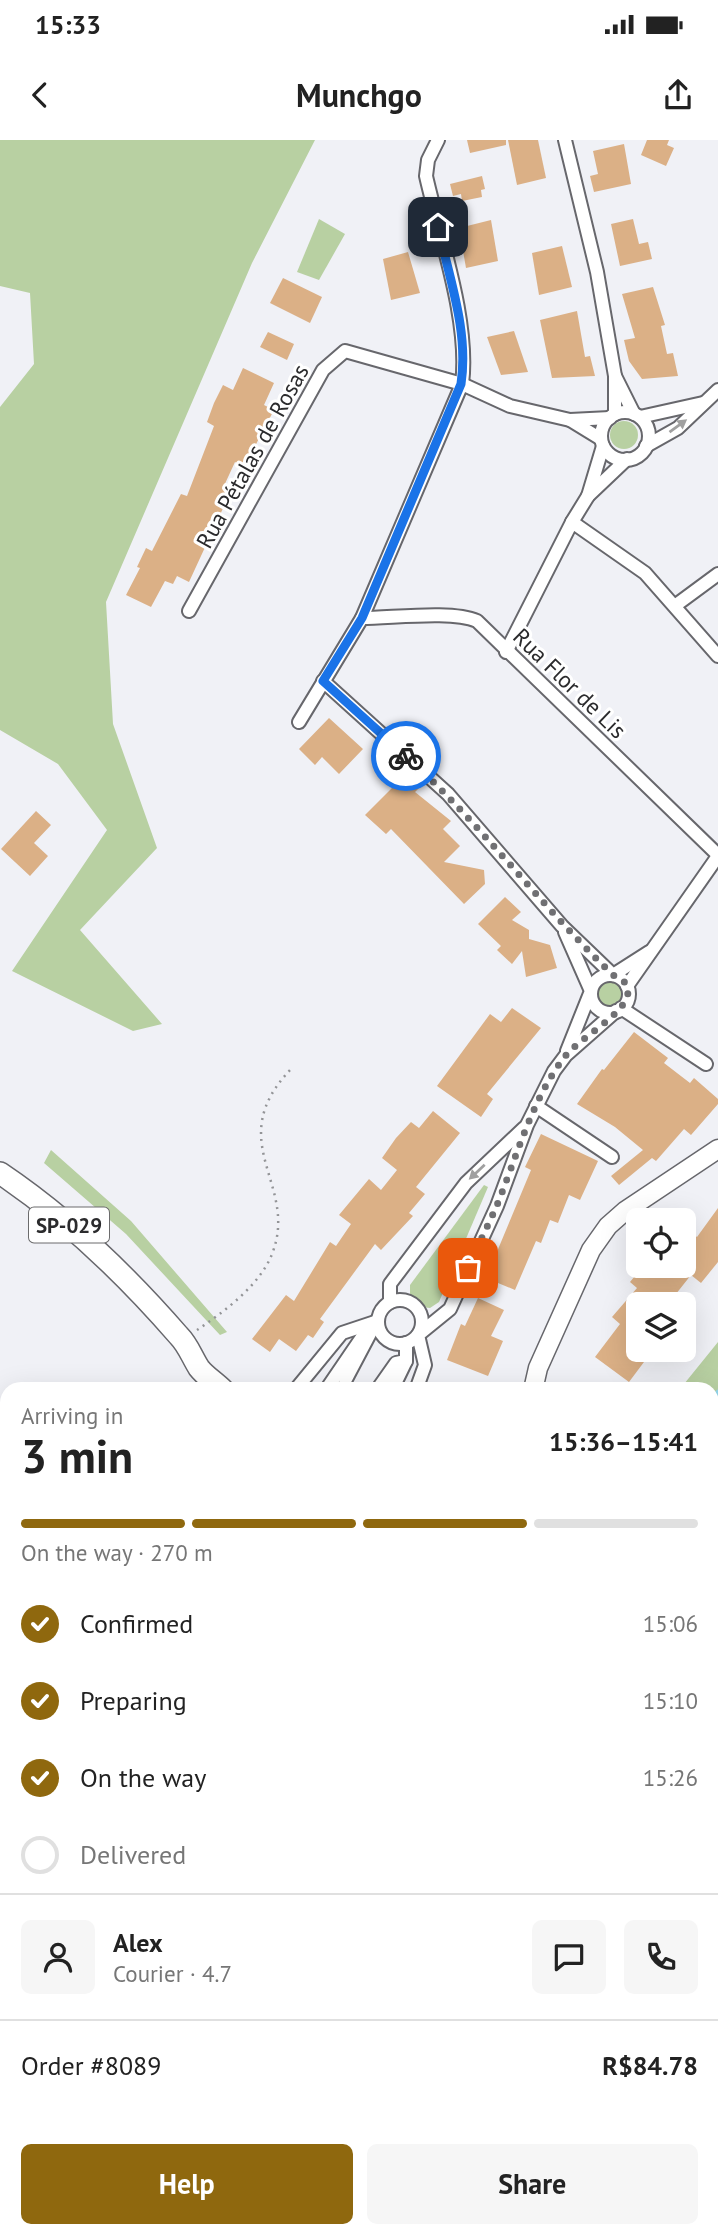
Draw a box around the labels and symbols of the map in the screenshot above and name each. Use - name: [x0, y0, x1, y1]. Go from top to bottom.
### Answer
- pin: [408, 197, 468, 257]
- street label: Rua Pétalas de Rosas: [189, 359, 315, 553]
- one-way arrow: [669, 420, 687, 434]
- street label: Rua Flor de Lis: [507, 622, 633, 744]
- courier: [371, 721, 441, 791]
- one-way arrow: [469, 1163, 486, 1179]
- road number: SP-029: [29, 1208, 109, 1242]
- pin: [438, 1238, 498, 1298]

